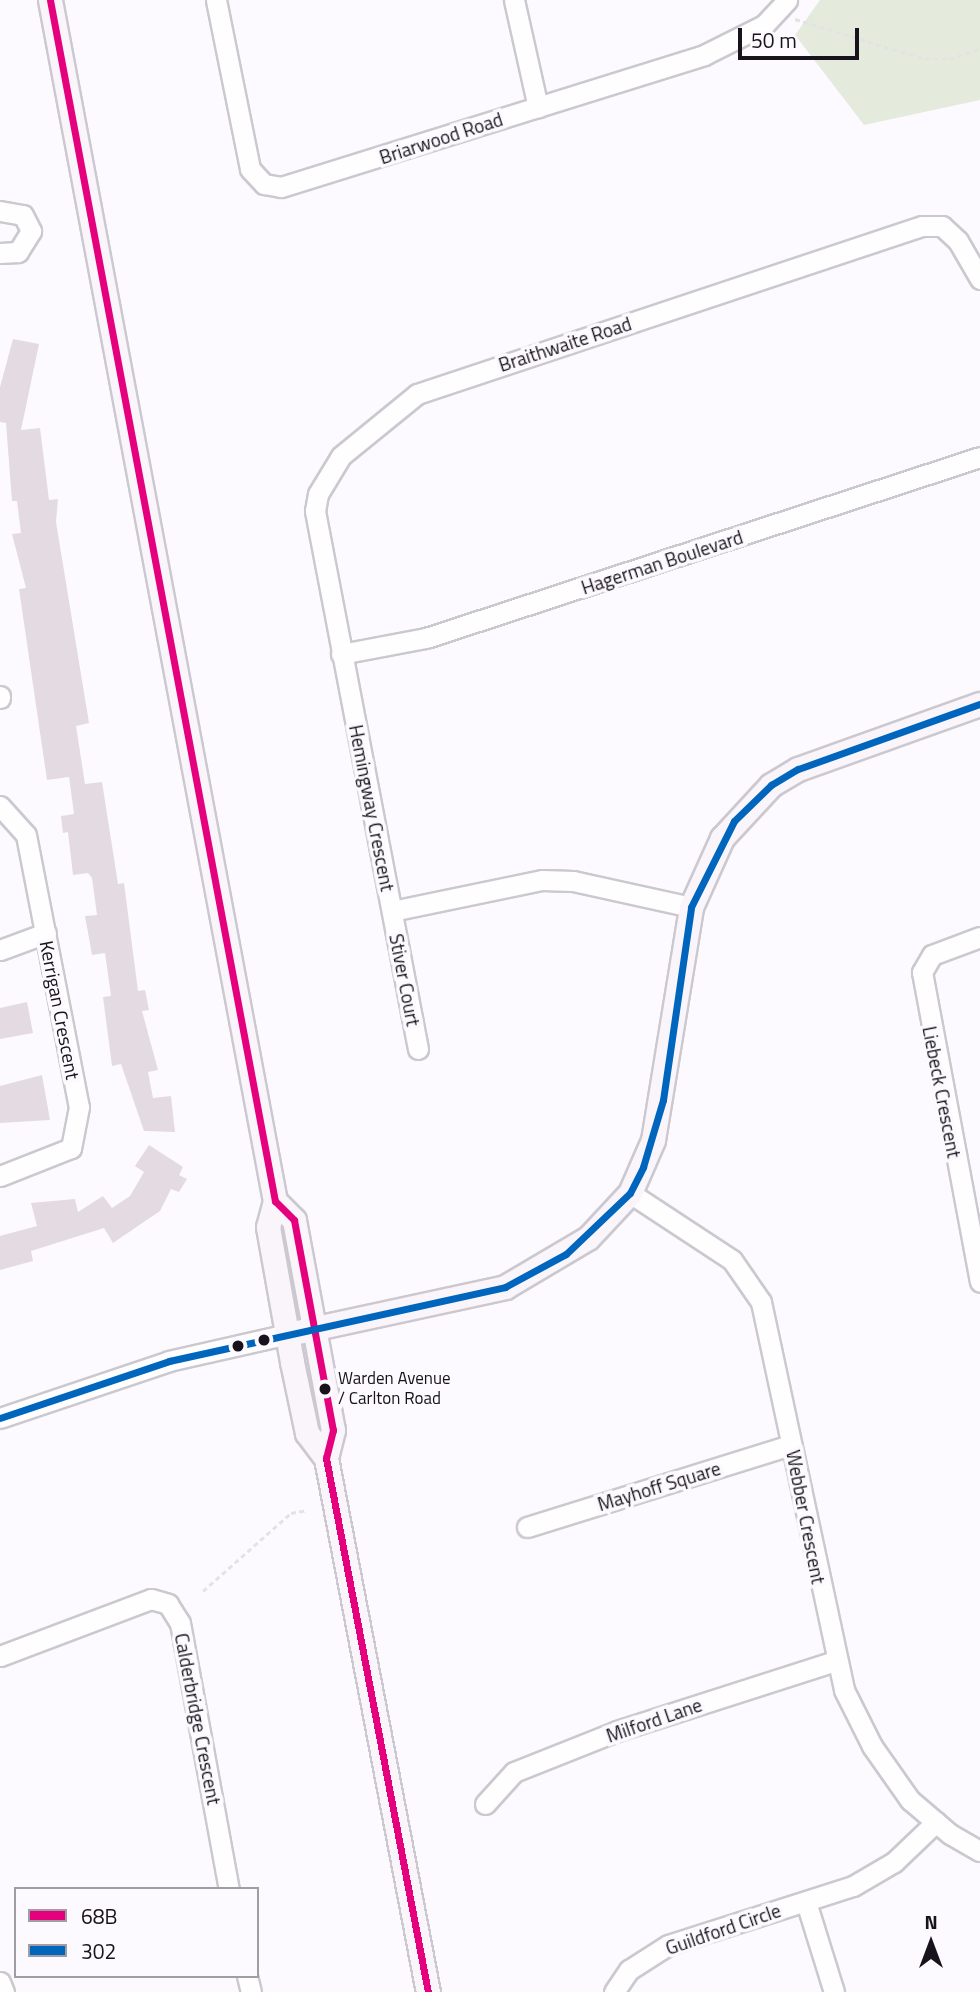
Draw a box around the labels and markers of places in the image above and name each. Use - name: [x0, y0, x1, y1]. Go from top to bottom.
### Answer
- unlabelled marker: [257, 1333, 271, 1347]
- unlabelled marker: [231, 1339, 245, 1353]
- place label: Warden Avenue / Carlton Road: [338, 1369, 451, 1409]
- marker: Warden Avenue / Carlton Road: [318, 1382, 332, 1396]

